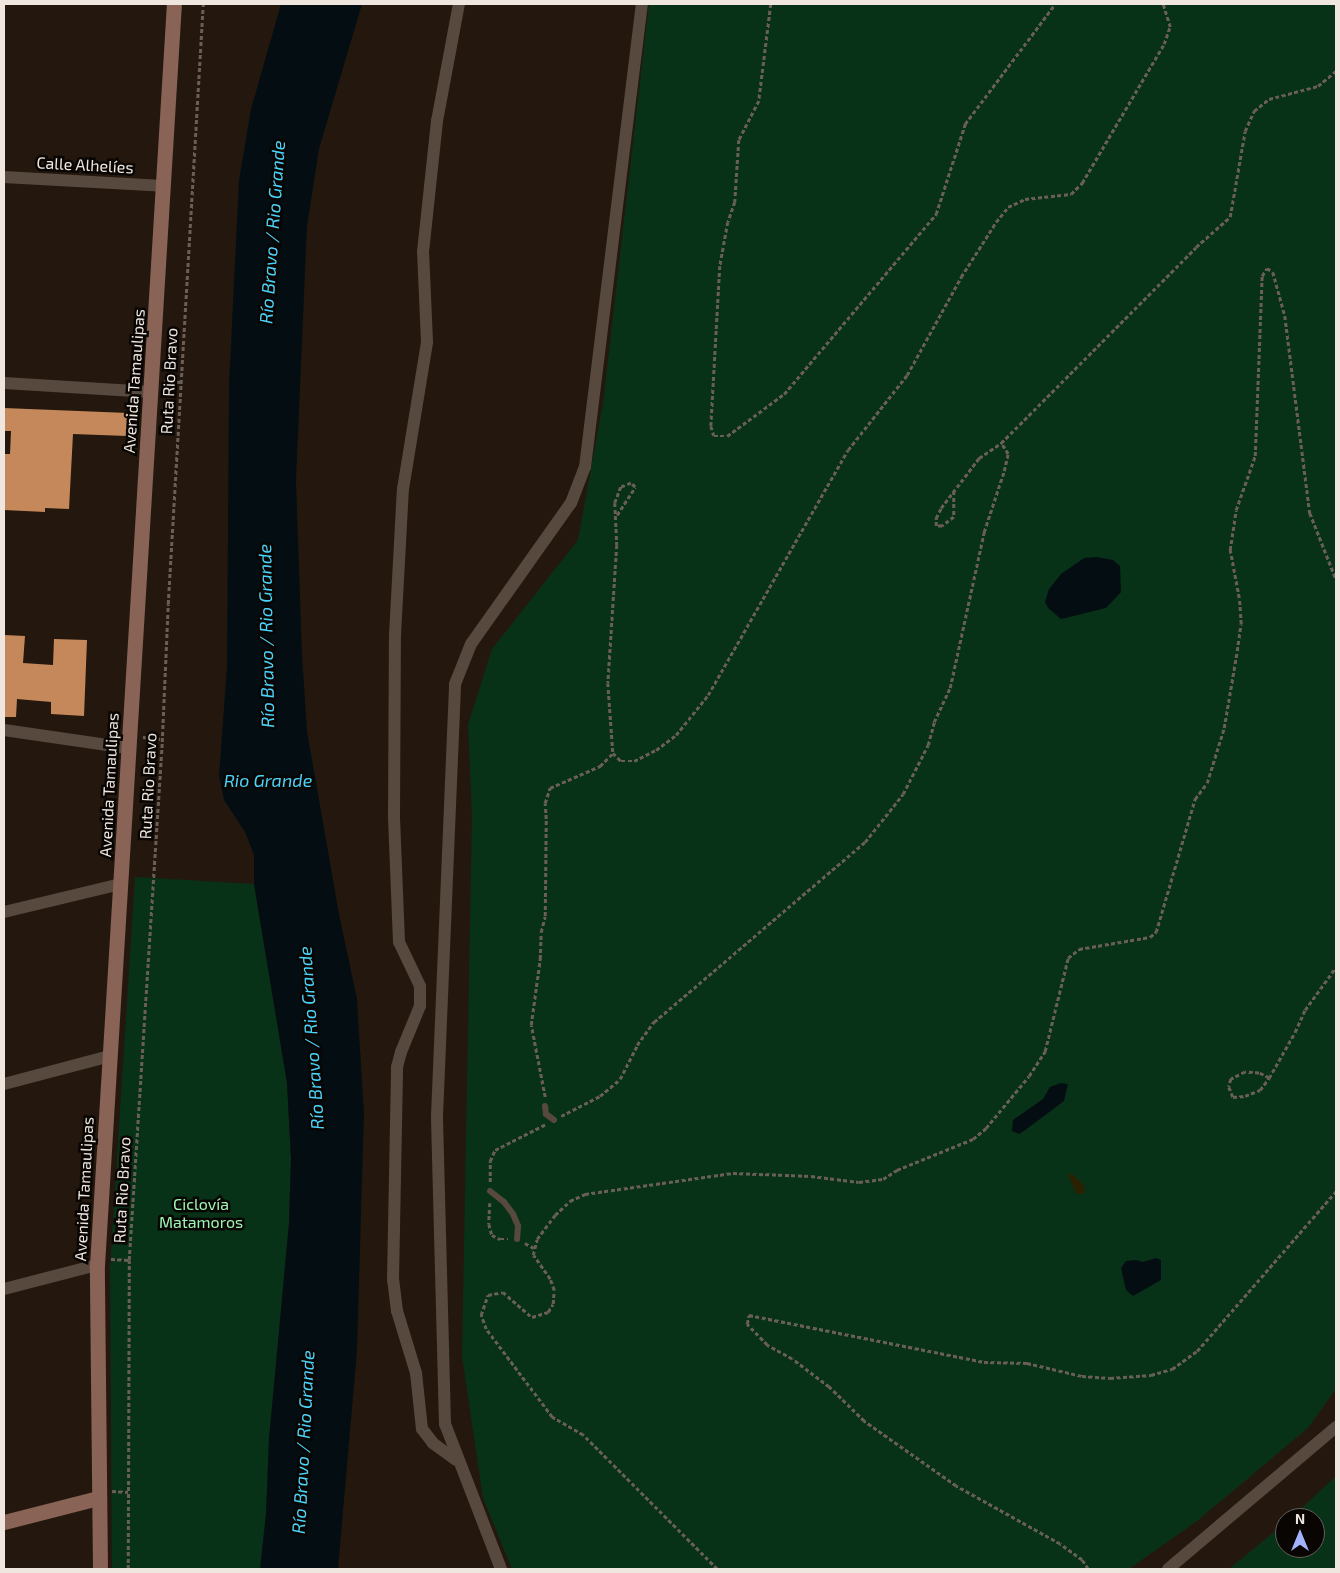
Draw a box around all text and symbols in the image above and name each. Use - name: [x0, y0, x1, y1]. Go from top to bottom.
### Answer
- water label: Río Bravo / Rio Grande: [255, 140, 289, 324]
- street label: Calle Alhelíes: [36, 153, 134, 177]
- street label: Avenida Tamaulipas: [119, 308, 149, 454]
- street label: Ruta Rio Bravo: [157, 327, 181, 435]
- water label: Río Bravo / Rio Grande: [254, 544, 278, 728]
- street label: Avenida Tamaulipas: [96, 712, 122, 858]
- street label: Ruta Rio Bravo: [136, 732, 160, 840]
- water label: Rio Grande: [224, 769, 312, 791]
- water label: Río Bravo / Rio Grande: [294, 946, 328, 1130]
- street label: Avenida Tamaulipas: [71, 1116, 97, 1262]
- street label: Ruta Rio Bravo: [110, 1136, 134, 1244]
- park label: Ciclovía Matamoros: [159, 1194, 243, 1232]
- water label: Río Bravo / Rio Grande: [287, 1350, 319, 1534]
- north arrow: [1275, 1508, 1325, 1558]
- text: N: [1295, 1510, 1305, 1527]

